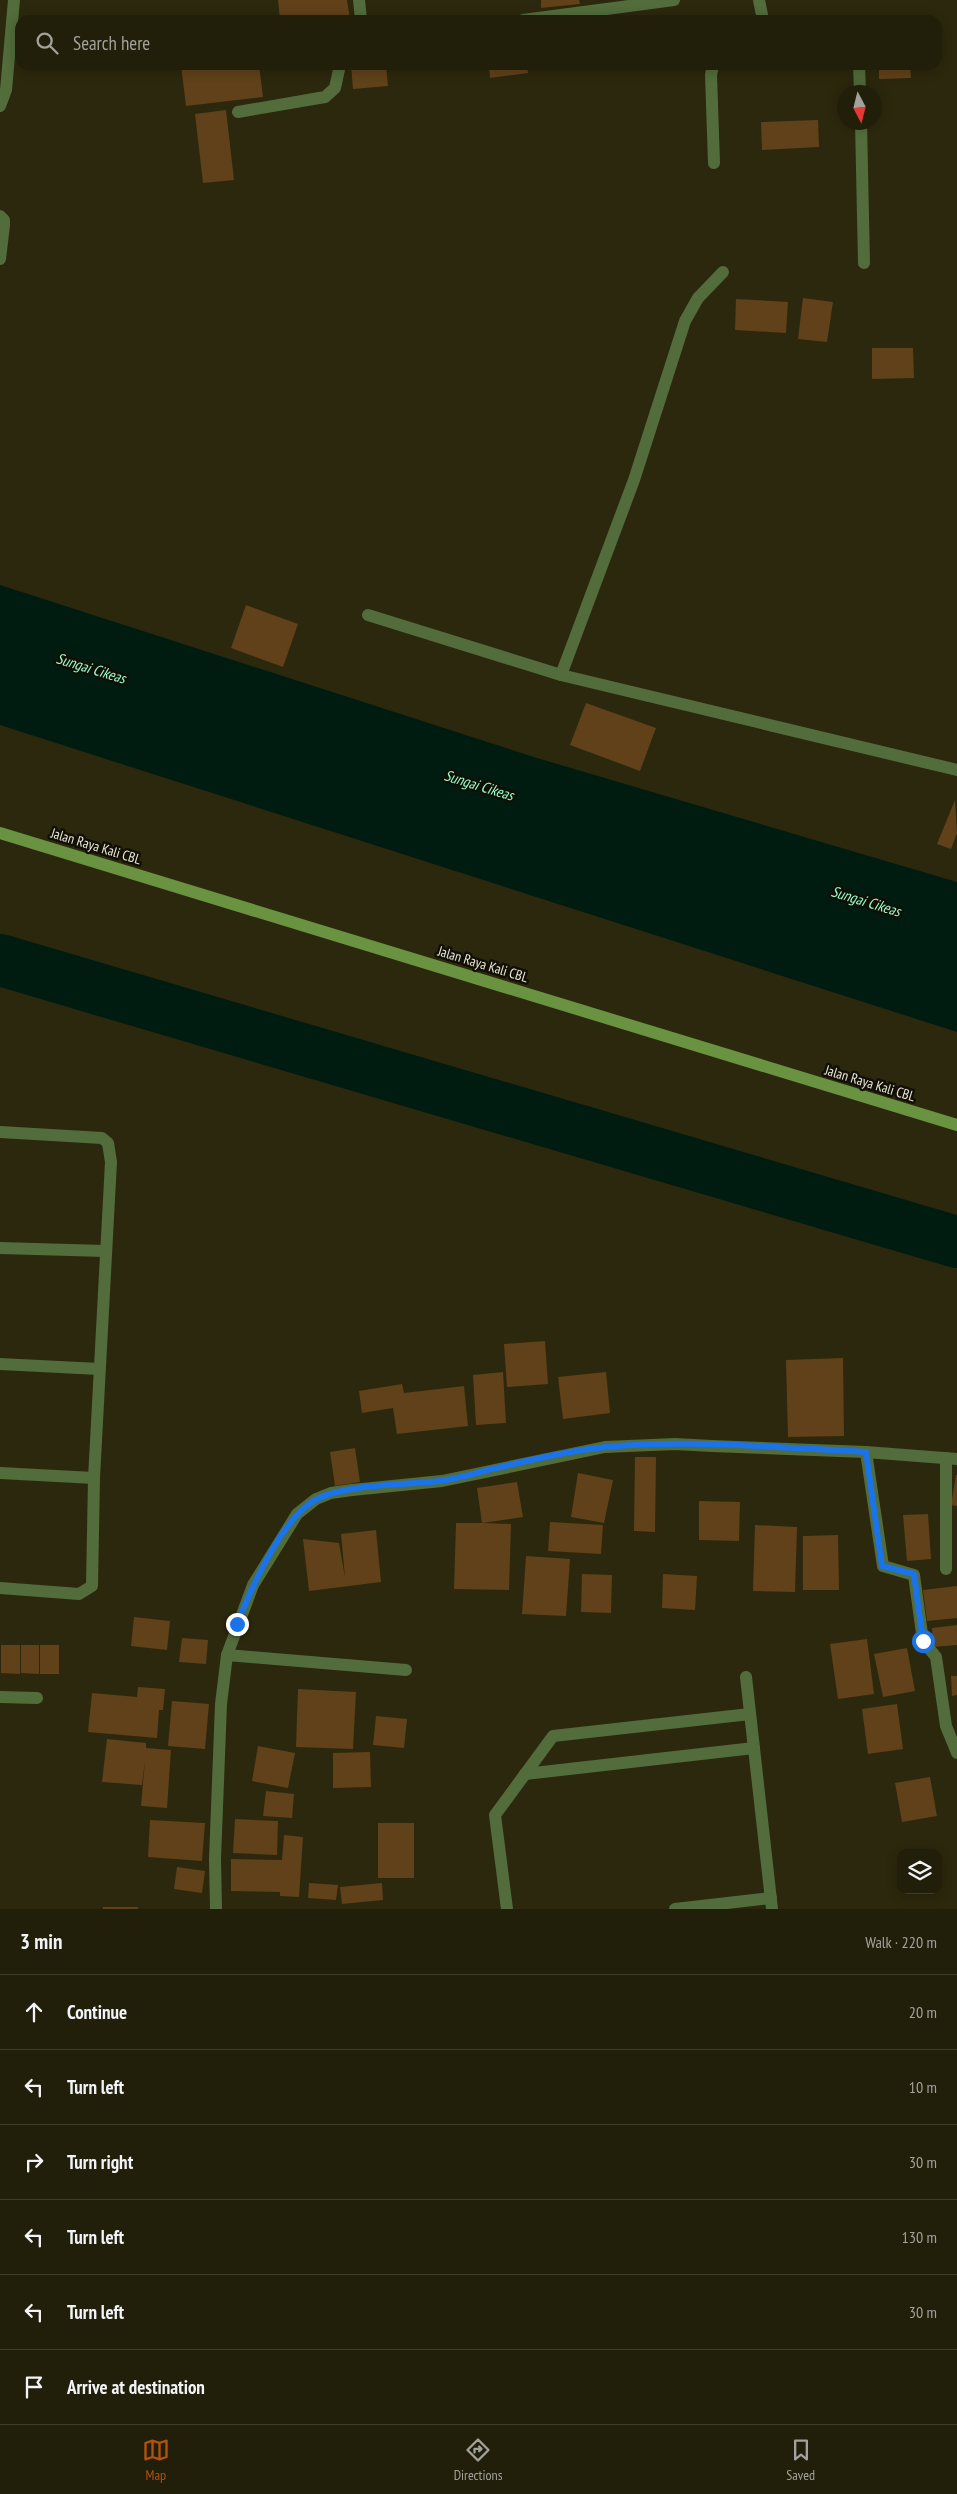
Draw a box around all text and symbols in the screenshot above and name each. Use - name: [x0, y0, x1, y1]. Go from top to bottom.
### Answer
- search box: [15, 15, 942, 70]
- icon: search: [33, 29, 61, 57]
- text: Search here: [73, 31, 150, 55]
- north arrow: [837, 85, 882, 130]
- water label: Sungai Cikeas: [54, 648, 130, 688]
- water label: Sungai Cikeas: [442, 765, 518, 805]
- street label: Jalan Raya Kali CBL: [48, 823, 143, 868]
- water label: Sungai Cikeas: [829, 881, 905, 921]
- street label: Jalan Raya Kali CBL: [435, 941, 530, 986]
- street label: Jalan Raya Kali CBL: [822, 1060, 917, 1105]
- route end: [226, 1613, 249, 1636]
- route start: [912, 1630, 935, 1653]
- map controls: [897, 1849, 942, 1894]
- button: layers: [897, 1849, 942, 1894]
- text: 3 min: [20, 1928, 62, 1955]
- text: Walk · 220 m: [865, 1932, 937, 1952]
- icon: ahead: [20, 1998, 48, 2026]
- text: Continue: [67, 2000, 127, 2024]
- text: 20 m: [909, 2002, 937, 2022]
- icon: left: [20, 2073, 48, 2101]
- text: Turn left: [67, 2075, 124, 2099]
- text: 10 m: [909, 2077, 937, 2097]
- icon: right: [20, 2148, 48, 2176]
- text: Turn right: [67, 2150, 133, 2174]
- text: 30 m: [909, 2152, 937, 2172]
- icon: left: [20, 2223, 48, 2251]
- text: Turn left: [67, 2225, 124, 2249]
- text: 130 m: [902, 2227, 937, 2247]
- icon: left: [20, 2298, 48, 2326]
- text: Turn left: [67, 2300, 124, 2324]
- text: 30 m: [909, 2302, 937, 2322]
- icon: arrive: [20, 2373, 48, 2401]
- text: Arrive at destination: [67, 2375, 205, 2399]
- tab: Map: [142, 2436, 170, 2484]
- tab: Directions: [454, 2436, 502, 2484]
- tab: Saved: [786, 2436, 815, 2484]

